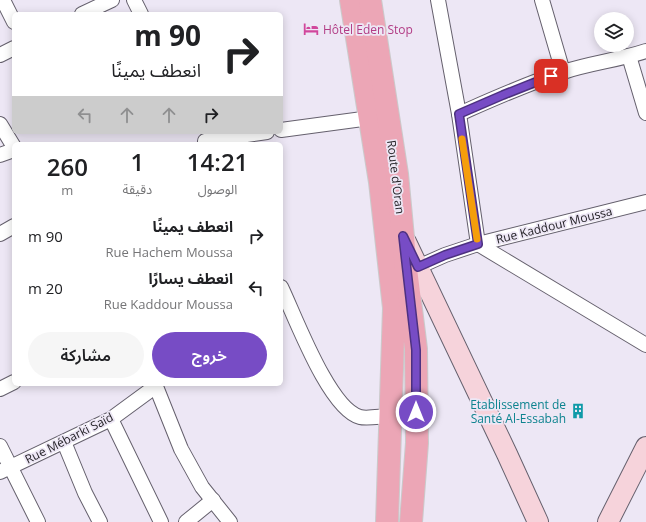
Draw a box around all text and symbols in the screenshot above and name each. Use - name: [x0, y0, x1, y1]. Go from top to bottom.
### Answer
- map controls: [594, 12, 634, 52]
- button: layers: [594, 12, 634, 52]
- text: 90 m: [134, 16, 201, 54]
- hotel icon: Hôtel Eden Stop: [302, 20, 320, 38]
- place label: Hôtel Eden Stop: [323, 21, 413, 38]
- icon: right: [215, 28, 267, 80]
- text: انعطف يمينًا: [111, 58, 201, 82]
- pin: [534, 59, 568, 93]
- icon: arrive: [540, 65, 562, 87]
- icon: left: [74, 104, 96, 126]
- icon: ahead: [116, 104, 138, 126]
- icon: ahead: [158, 104, 180, 126]
- icon: right: [200, 104, 222, 126]
- street label: Route d'Oran: [383, 139, 409, 215]
- text: 1: [131, 145, 144, 178]
- text: 14:21: [187, 145, 248, 178]
- text: 260: [47, 150, 88, 183]
- text: دقيقة: [123, 180, 152, 198]
- text: الوصول: [198, 180, 237, 198]
- text: m: [61, 181, 73, 199]
- street label: Rue Kaddour Moussa: [494, 202, 614, 248]
- text: انعطف يمينًا: [152, 216, 233, 236]
- icon: right: [245, 225, 267, 247]
- text: 90 m: [28, 226, 63, 246]
- text: Rue Hachem Moussa: [106, 243, 233, 261]
- text: انعطف يسارًا: [149, 268, 233, 288]
- icon: left: [245, 277, 267, 299]
- text: 20 m: [28, 278, 63, 298]
- text: Rue Kaddour Moussa: [104, 295, 233, 313]
- button: مشاركة: [28, 332, 144, 378]
- button: خروج: [152, 332, 267, 378]
- position arrow: [395, 391, 437, 433]
- place label: Etablissement de Santé Al-Essabah: [470, 396, 566, 427]
- building icon: Etablissement de Santé Al-Essabah: [569, 402, 587, 420]
- street label: Rue Mébarki Saïd: [22, 408, 116, 468]

